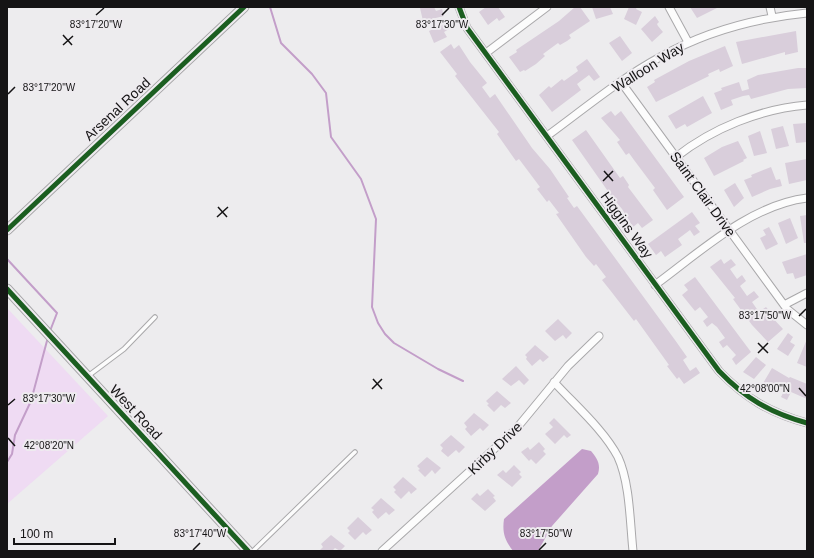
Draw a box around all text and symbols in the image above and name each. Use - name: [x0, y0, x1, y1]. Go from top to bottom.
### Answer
- text: 83°17'20"W: [70, 19, 123, 30]
- text: 83°17'30"W: [416, 19, 469, 30]
- street label: Walloon Way: [609, 39, 687, 95]
- street label: Arsenal Road: [81, 74, 153, 144]
- text: 83°17'20"W: [23, 82, 76, 93]
- street label: Saint Clair Drive: [667, 148, 739, 240]
- street label: Higgins Way: [598, 189, 656, 261]
- text: 83°17'50"W: [739, 310, 792, 321]
- street label: West Road: [107, 381, 165, 443]
- text: 42°08'00"N: [740, 383, 790, 394]
- text: 83°17'30"W: [23, 393, 76, 404]
- street label: Kirby Drive: [465, 418, 525, 478]
- text: 42°08'20"N: [24, 440, 74, 451]
- scale bar: [14, 520, 115, 546]
- text: 100 m: [20, 527, 53, 541]
- text: 83°17'40"W: [174, 528, 227, 539]
- text: 83°17'50"W: [520, 528, 573, 539]

